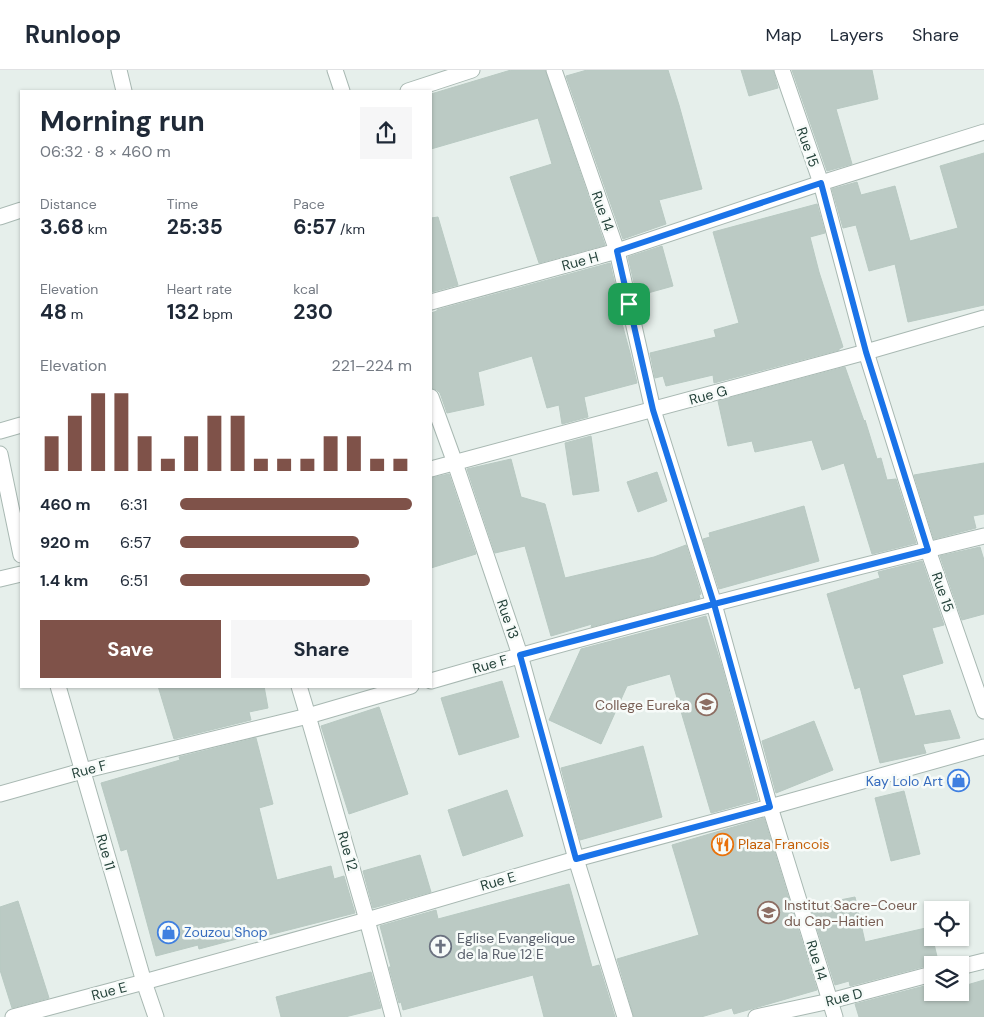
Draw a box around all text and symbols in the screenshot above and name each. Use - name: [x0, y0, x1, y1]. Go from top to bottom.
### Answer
- text: Runloop: [25, 19, 121, 50]
- text: Map: [766, 23, 802, 47]
- text: Layers: [830, 23, 884, 47]
- text: Share: [912, 23, 959, 47]
- text: Morning run: [40, 103, 205, 140]
- button: share: [360, 107, 412, 159]
- street label: Rue 15: [793, 125, 823, 169]
- text: 06:32 · 8 × 460 m: [40, 141, 171, 162]
- street label: Rue 14: [588, 189, 618, 234]
- text: Distance: [40, 195, 97, 213]
- text: Time: [167, 195, 198, 213]
- text: Pace: [293, 195, 325, 213]
- text: 3.68: [40, 213, 84, 241]
- text: 25:35: [167, 213, 223, 241]
- text: 6:57: [293, 213, 336, 241]
- text: km: [84, 220, 107, 238]
- text: /km: [336, 220, 365, 238]
- street label: Rue H: [560, 247, 600, 275]
- text: Elevation: [40, 280, 98, 298]
- text: Heart rate: [167, 280, 232, 298]
- text: kcal: [293, 280, 319, 298]
- pin: [608, 283, 650, 325]
- icon: arrive: [615, 290, 643, 318]
- text: 48: [40, 298, 67, 326]
- text: 132: [167, 298, 199, 326]
- text: 230: [293, 298, 333, 326]
- text: m: [67, 305, 83, 323]
- text: bpm: [199, 305, 233, 323]
- text: Elevation: [40, 355, 107, 376]
- text: 221–224 m: [331, 355, 412, 376]
- street label: Rue G: [687, 381, 729, 409]
- text: 460 m: [40, 494, 91, 515]
- text: 6:31: [120, 494, 147, 515]
- text: 920 m: [40, 532, 89, 553]
- text: 6:57: [120, 532, 151, 553]
- text: 1.4 km: [40, 570, 88, 591]
- text: 6:51: [120, 570, 148, 591]
- street label: Rue 15: [928, 570, 958, 614]
- street label: Rue 13: [493, 597, 523, 641]
- button: Save: [40, 620, 221, 678]
- button: Share: [231, 620, 412, 678]
- street label: Rue F: [470, 650, 510, 678]
- school or university icon: College Eureka: [694, 693, 718, 717]
- place label: College Eureka: [595, 696, 690, 714]
- street label: Rue F: [70, 756, 109, 782]
- shop icon: Kay Lolo Art: [947, 769, 971, 793]
- place label: Kay Lolo Art: [866, 772, 943, 790]
- street label: Rue 12: [334, 829, 362, 873]
- street label: Rue 11: [92, 832, 120, 872]
- restaurant icon: Plaza Francois: [710, 832, 734, 856]
- place label: Plaza Francois: [738, 835, 830, 853]
- street label: Rue E: [478, 867, 518, 895]
- place label: Institut Sacre-Coeur du Cap-Haitien: [784, 896, 917, 930]
- school or university icon: Institut Sacre-Coeur du Cap-Haitien: [756, 901, 780, 925]
- map controls: [924, 901, 969, 1001]
- button: locate: [924, 901, 969, 946]
- shop icon: Zouzou Shop: [156, 920, 180, 944]
- place label: Zouzou Shop: [184, 923, 268, 941]
- place label: Eglise Evangelique de la Rue 12 E: [457, 929, 575, 963]
- church icon: Eglise Evangelique de la Rue 12 E: [429, 934, 453, 958]
- street label: Rue 14: [802, 938, 832, 983]
- button: layers: [924, 956, 969, 1001]
- street label: Rue E: [89, 978, 129, 1004]
- street label: Rue D: [824, 984, 864, 1010]

